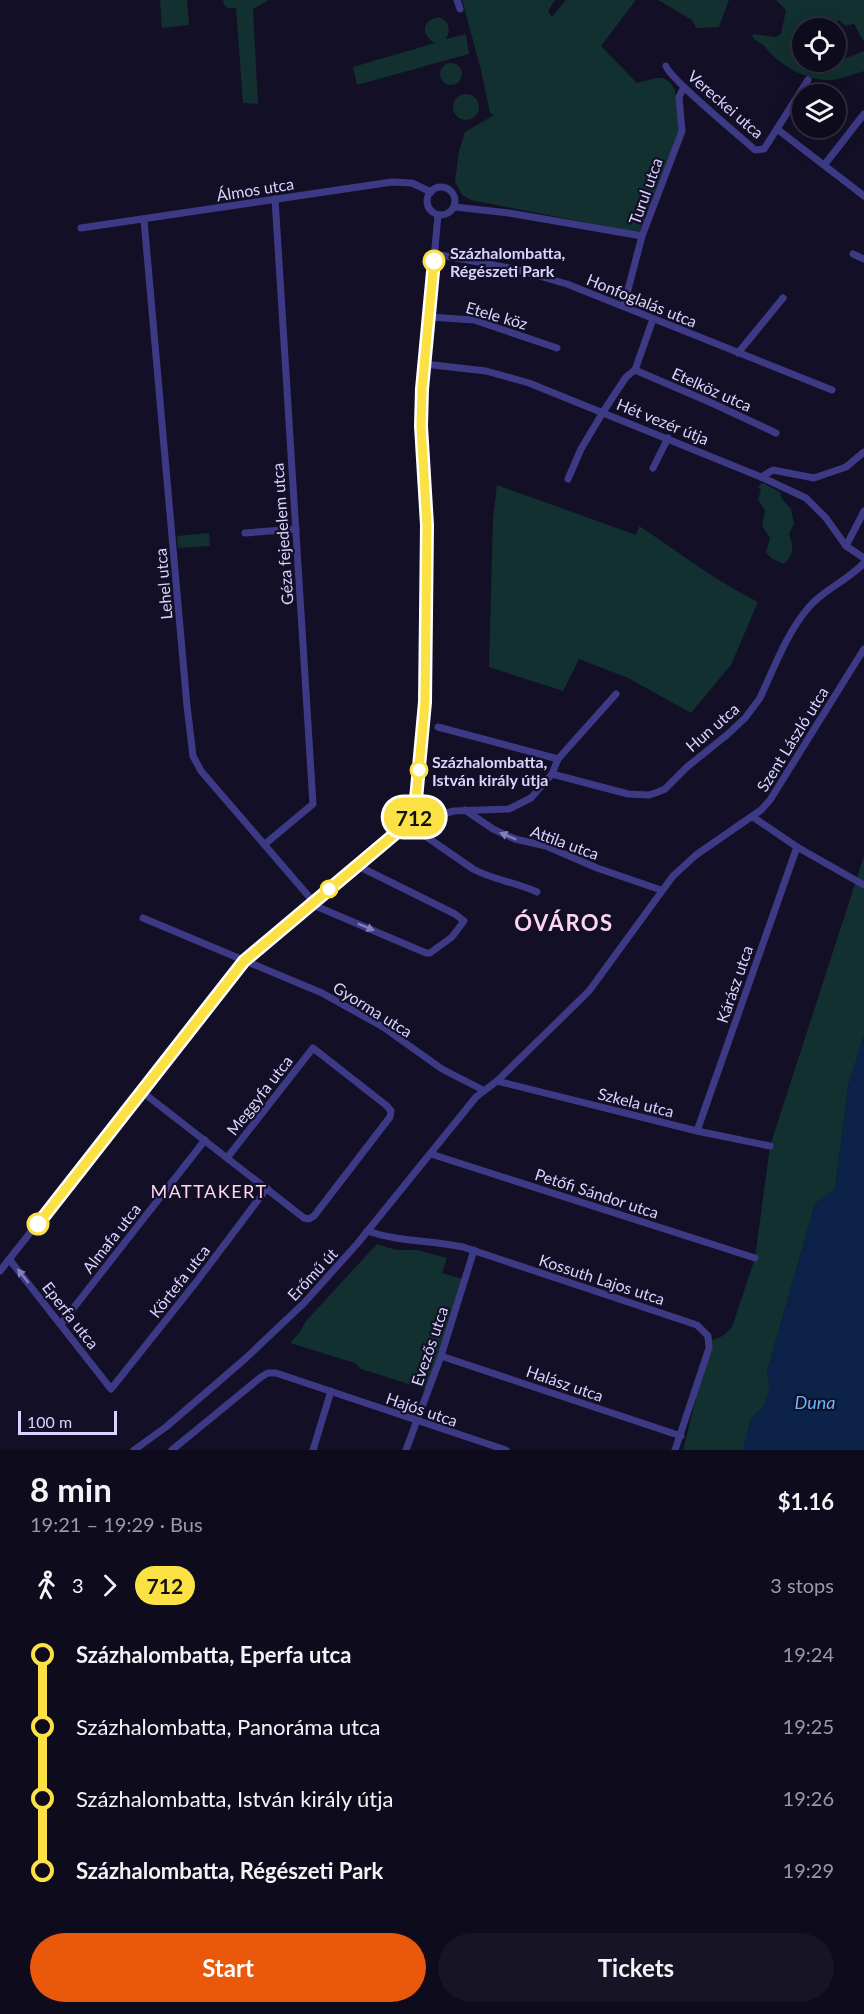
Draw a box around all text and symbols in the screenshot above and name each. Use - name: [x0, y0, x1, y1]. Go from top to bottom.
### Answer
- map controls: [792, 18, 846, 138]
- button: locate: [792, 18, 846, 72]
- street label: Vereckei utca: [684, 66, 768, 142]
- button: layers: [792, 84, 846, 138]
- street label: Turul utca: [624, 155, 666, 227]
- street label: Álmos utca: [215, 174, 295, 204]
- place label: Százhalombatta, Régészeti Park: [450, 243, 566, 280]
- marker: Százhalombatta, Régészeti Park: [423, 250, 445, 272]
- street label: Honfoglalás utca: [584, 269, 700, 331]
- street label: Etele köz: [464, 297, 530, 333]
- street label: Etelköz utca: [669, 363, 755, 415]
- street label: Hét vezér útja: [614, 394, 712, 448]
- street label: Géza fejedelem utca: [268, 462, 296, 606]
- street label: Lehel utca: [150, 548, 176, 620]
- street label: Szent László utca: [752, 683, 832, 795]
- street label: Hun utca: [682, 699, 742, 755]
- place label: Százhalombatta, István király útja: [432, 752, 548, 789]
- marker: Százhalombatta, István király útja: [410, 761, 428, 779]
- line badge: 712: [380, 798, 448, 836]
- text: 712: [396, 805, 432, 830]
- street label: Attila utca: [528, 821, 602, 863]
- one-way arrow: [498, 831, 516, 841]
- unlabelled marker: [320, 880, 338, 898]
- district label: ÓVÁROS: [514, 909, 614, 936]
- one-way arrow: [357, 923, 374, 932]
- street label: Kárász utca: [712, 943, 756, 1025]
- street label: Gyorma utca: [330, 977, 416, 1041]
- street label: Meggyfa utca: [222, 1051, 296, 1139]
- street label: Szkela utca: [596, 1083, 676, 1121]
- street label: Petőfi Sándor utca: [533, 1164, 661, 1222]
- district label: MATTAKERT: [150, 1180, 268, 1202]
- street label: Almafa utca: [78, 1199, 144, 1277]
- unlabelled marker: [27, 1213, 49, 1235]
- street label: Körtefa utca: [145, 1241, 213, 1321]
- street label: Erőmű út: [283, 1244, 341, 1304]
- street label: Kossuth Lajos utca: [537, 1250, 667, 1308]
- one-way arrow: [16, 1268, 29, 1284]
- street label: Eperfa utca: [39, 1278, 103, 1352]
- street label: Evezős utca: [407, 1304, 451, 1388]
- street label: Halász utca: [524, 1361, 606, 1405]
- street label: Hajós utca: [384, 1388, 460, 1430]
- water label: Duna: [795, 1391, 835, 1413]
- scale bar: [18, 1408, 117, 1436]
- text: 100 m: [27, 1412, 72, 1431]
- text: 8 min: [30, 1469, 112, 1509]
- text: $1.16: [778, 1488, 834, 1515]
- text: 19:21 – 19:29 · Bus: [30, 1512, 203, 1536]
- icon: walk: [30, 1569, 63, 1602]
- icon: forward: [93, 1569, 126, 1602]
- text: 3: [72, 1573, 84, 1597]
- text: 712: [147, 1573, 183, 1598]
- text: 3 stops: [770, 1573, 834, 1597]
- text: Százhalombatta, Eperfa utca: [76, 1641, 351, 1668]
- text: 19:24: [783, 1642, 834, 1666]
- text: Százhalombatta, Panoráma utca: [76, 1713, 381, 1740]
- text: 19:25: [783, 1714, 834, 1738]
- text: Százhalombatta, István király útja: [76, 1785, 393, 1812]
- text: 19:26: [783, 1786, 834, 1810]
- text: Százhalombatta, Régészeti Park: [76, 1857, 383, 1884]
- text: 19:29: [783, 1858, 834, 1882]
- button: Start: [30, 1933, 426, 2002]
- button: Tickets: [438, 1933, 834, 2002]

